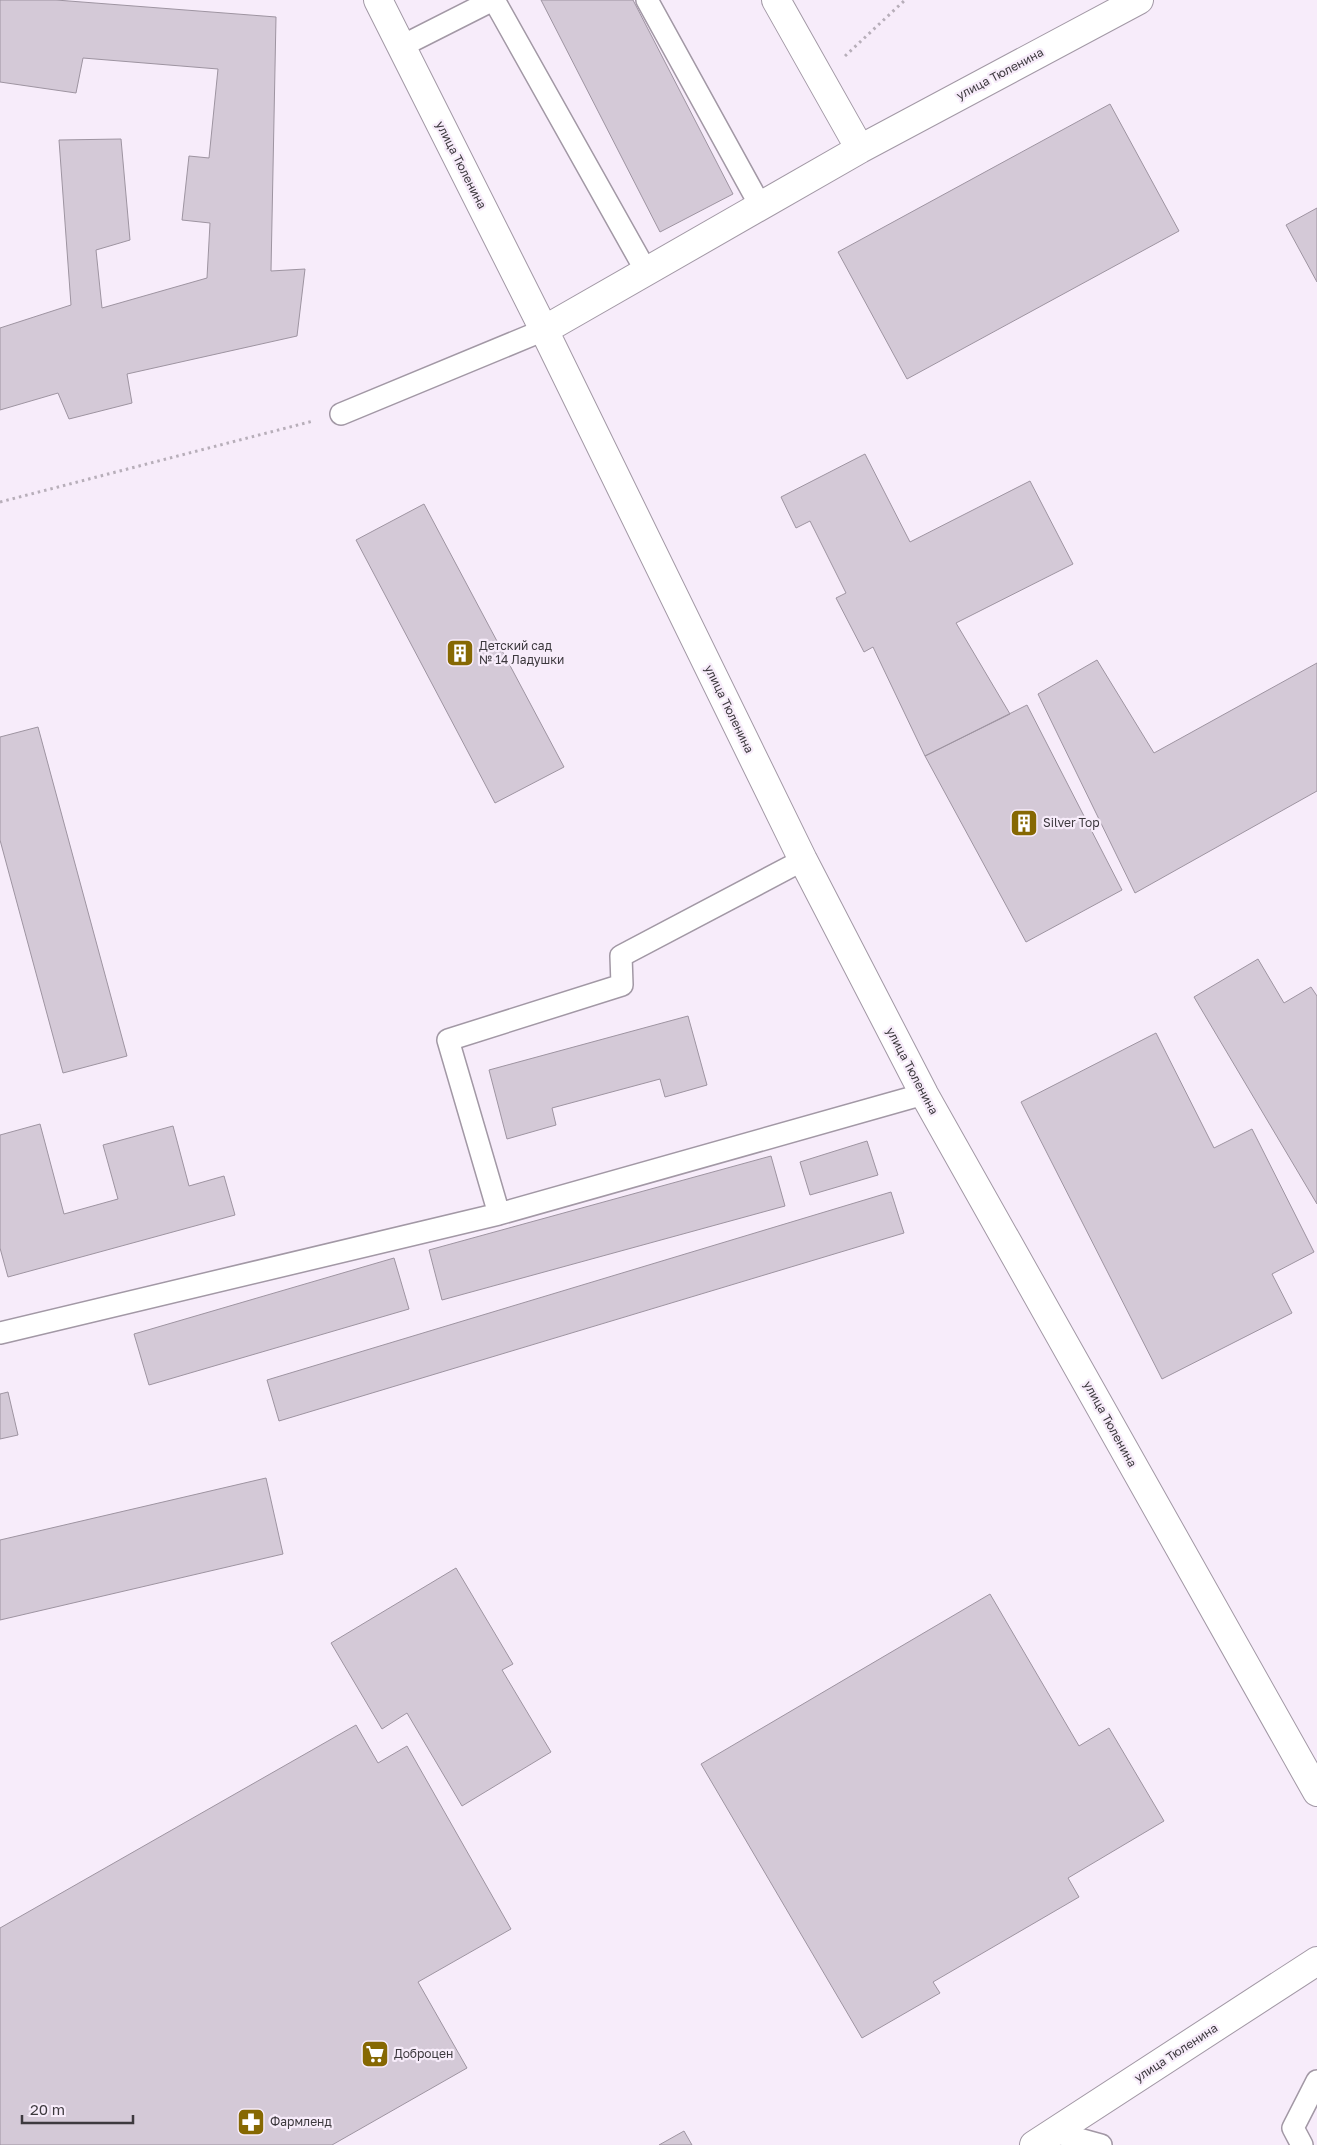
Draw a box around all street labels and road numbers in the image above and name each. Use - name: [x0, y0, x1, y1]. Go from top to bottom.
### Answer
- street label: улица Тюленина: [954, 44, 1046, 103]
- street label: улица Тюленина: [433, 118, 490, 211]
- street label: улица Тюленина: [702, 662, 757, 755]
- street label: улица Тюленина: [883, 1025, 942, 1117]
- street label: улица Тюленина: [1081, 1378, 1140, 1470]
- street label: улица Тюленина: [1131, 2020, 1220, 2085]

